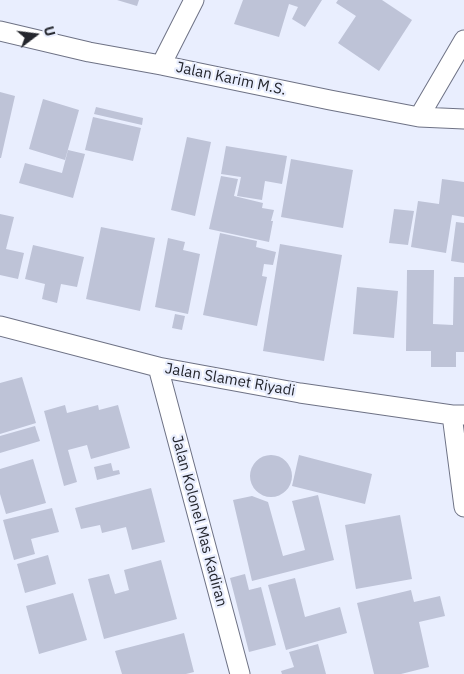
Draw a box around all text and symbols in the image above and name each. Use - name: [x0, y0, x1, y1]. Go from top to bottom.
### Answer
- north arrow: [10, 10, 60, 60]
- text: U: [40, 24, 59, 38]
- street label: Jalan Karim M.S.: [174, 59, 288, 99]
- street label: Jalan Slamet Riyadi: [164, 360, 296, 400]
- street label: Jalan Kolonel Mas Kadiran: [167, 433, 231, 609]

